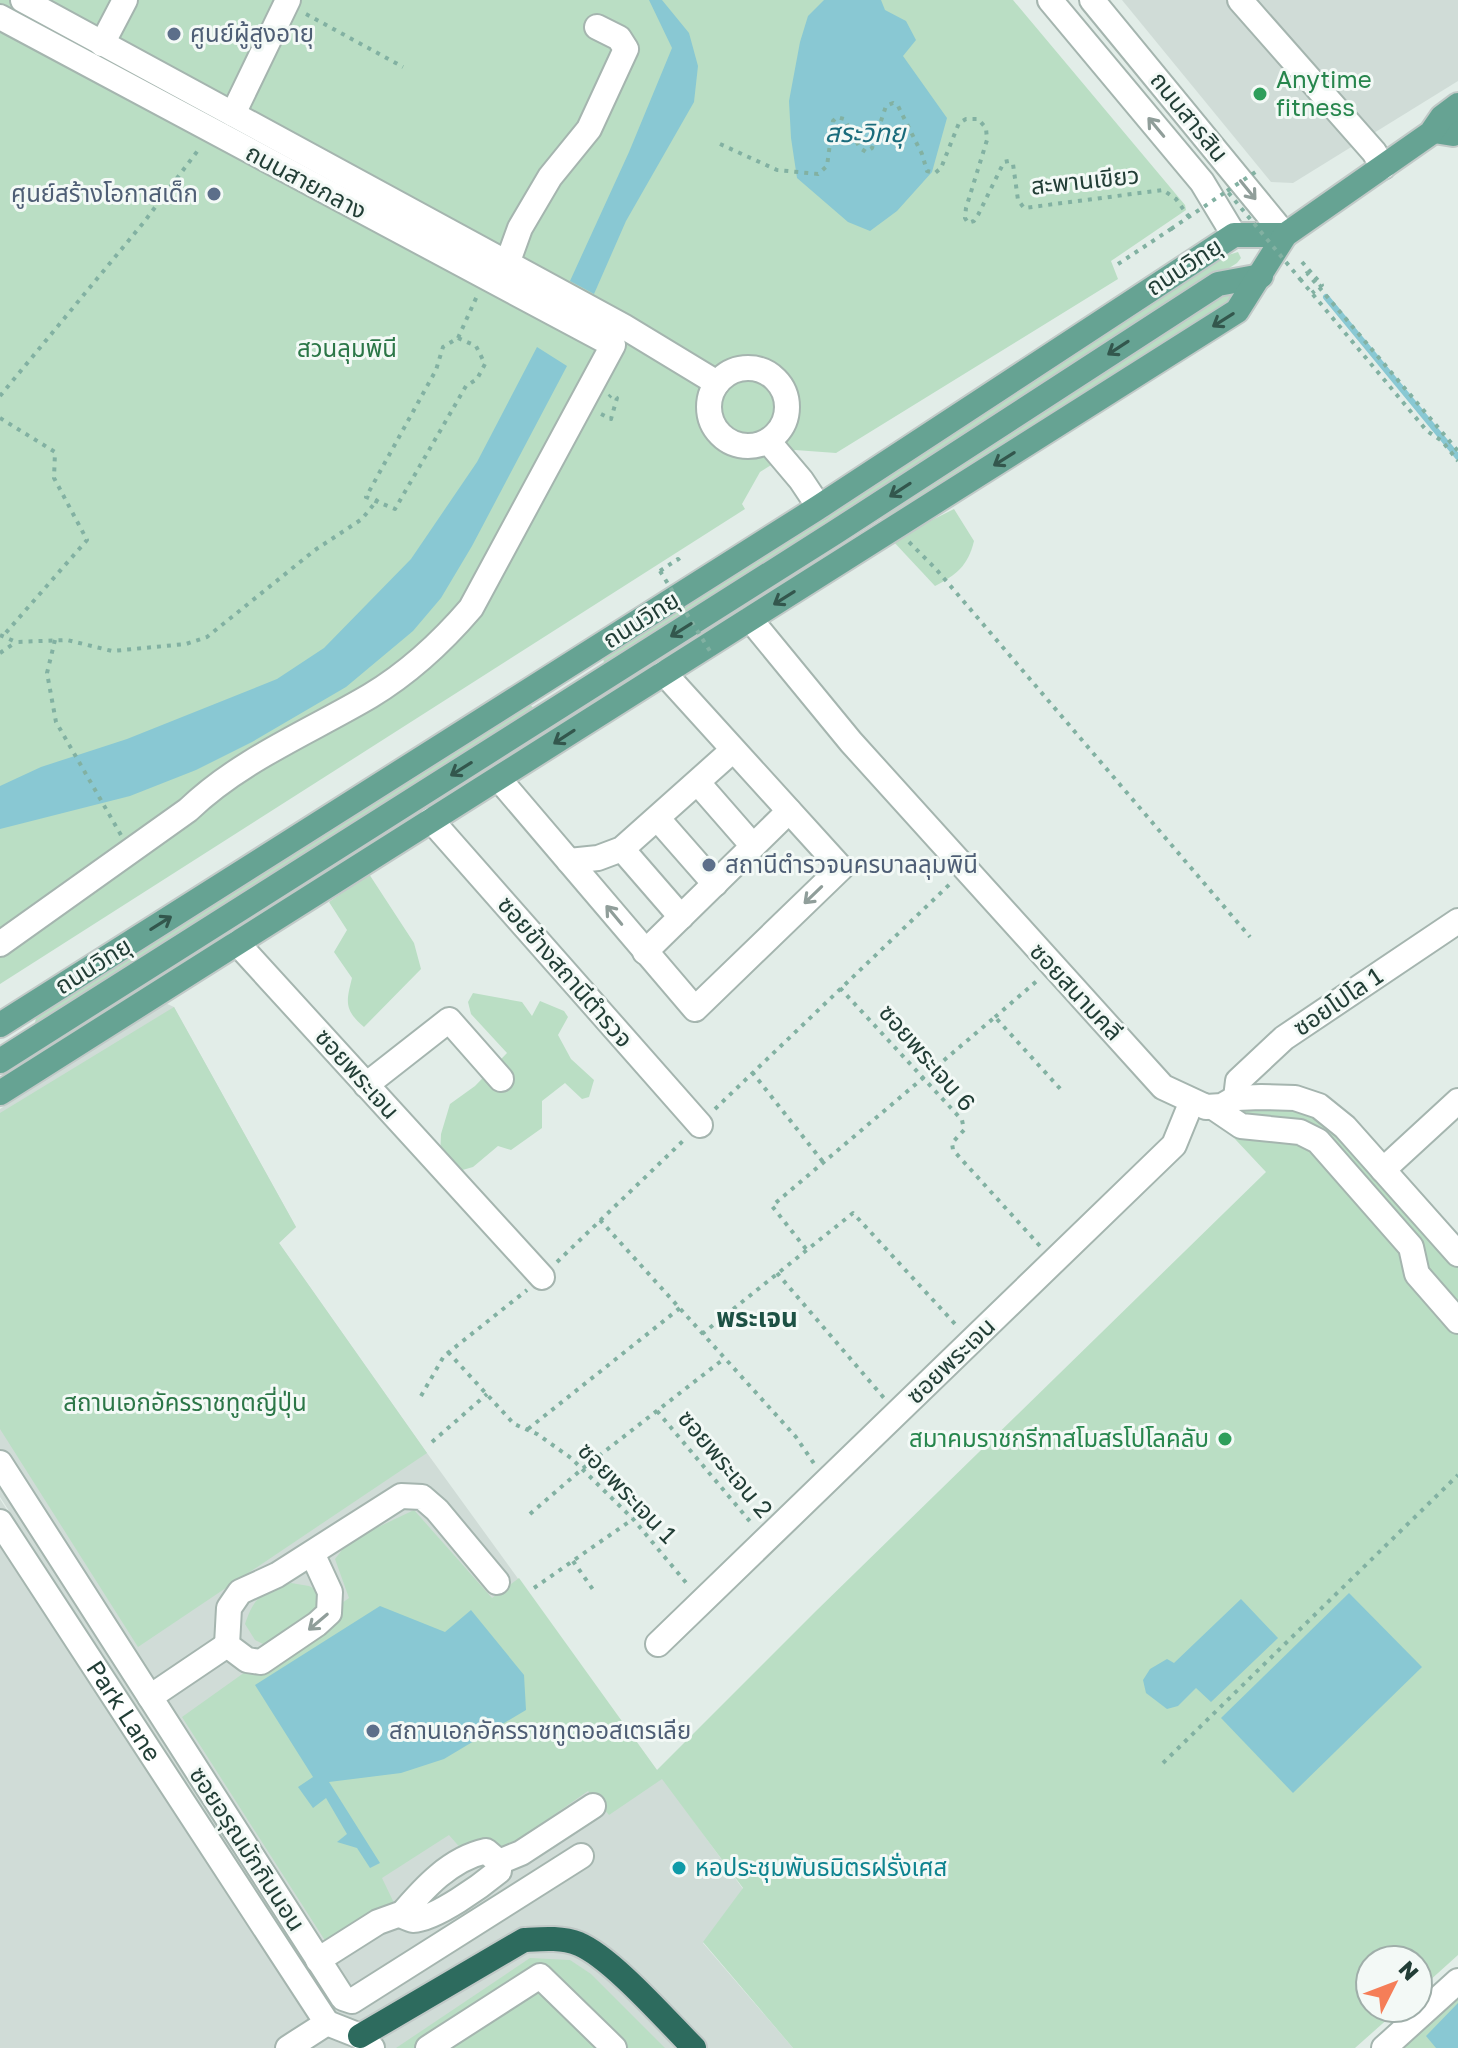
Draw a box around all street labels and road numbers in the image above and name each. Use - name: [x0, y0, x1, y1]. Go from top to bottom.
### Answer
- street label: ถนนสารสิน: [1145, 65, 1235, 167]
- street label: ถนนสายกลาง: [241, 137, 372, 225]
- street label: สะพานเขียว: [1029, 159, 1141, 200]
- street label: ถนนวิทยุ: [1140, 231, 1228, 303]
- street label: ถนนวิทยุ: [597, 584, 685, 655]
- street label: ซอยข้างสถานีตำรวจ: [493, 889, 640, 1053]
- street label: ถนนวิทยุ: [49, 930, 137, 1001]
- street label: ซอยสนามคลี: [1025, 936, 1130, 1046]
- street label: ซอยโปโล 1: [1287, 960, 1387, 1041]
- street label: ซอยพระเจน 6: [874, 998, 982, 1116]
- street label: ซอยพระเจน: [310, 1022, 406, 1124]
- street label: ซอยพระเจน: [900, 1311, 1000, 1409]
- street label: ซอยพระเจน 2: [673, 1403, 780, 1523]
- street label: ซอยพระเจน 1: [573, 1435, 683, 1549]
- street label: Park Lane: [81, 1655, 168, 1766]
- street label: ซอยอรุณมักกินนอน: [183, 1761, 312, 1937]

